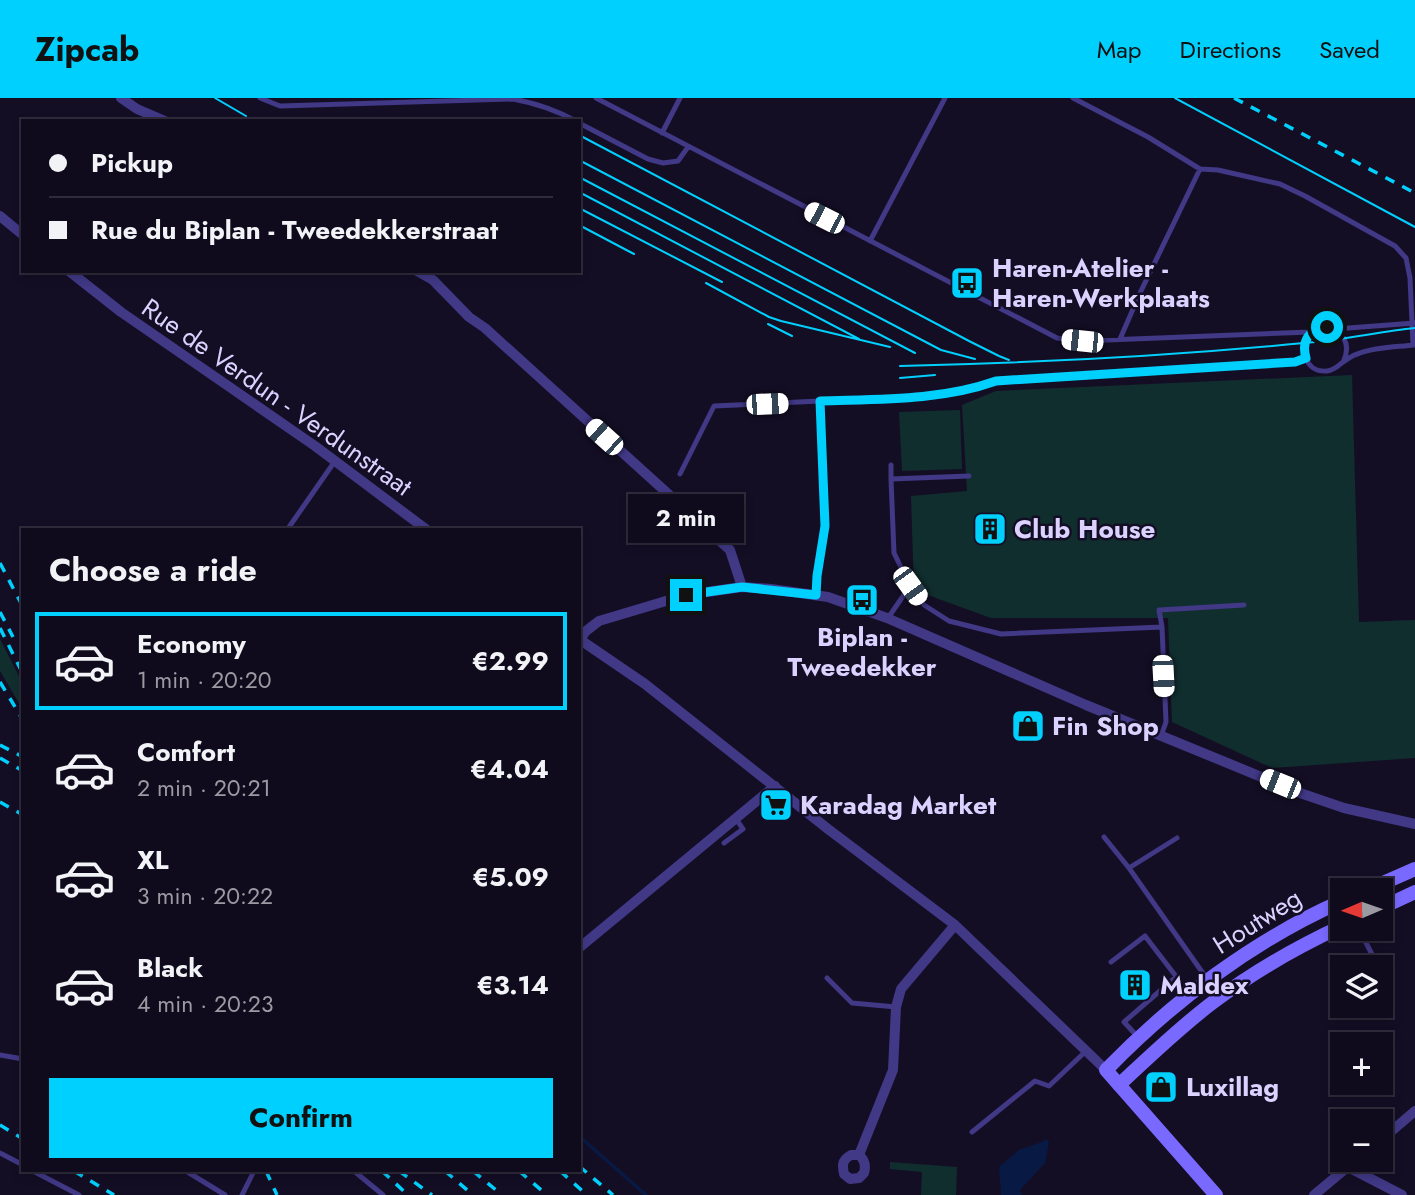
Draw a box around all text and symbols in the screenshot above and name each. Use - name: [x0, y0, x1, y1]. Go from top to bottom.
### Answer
- text: Zipcab: [35, 26, 139, 73]
- text: Map: [1097, 32, 1142, 67]
- text: Directions: [1180, 32, 1281, 67]
- text: Saved: [1319, 32, 1380, 67]
- text: Pickup: [91, 144, 173, 182]
- car: [801, 199, 848, 237]
- text: Rue du Biplan - Tweedekkerstraat: [91, 211, 498, 249]
- place label: Haren-Atelier - Haren-Werkplaats: [992, 249, 1210, 317]
- bus stop icon: Haren-Atelier - Haren-Werkplaats: [948, 264, 986, 302]
- street label: Rue de Verdun - Verdunstraat: [134, 289, 421, 505]
- route start: [1311, 311, 1343, 343]
- car: [1061, 328, 1104, 354]
- car: [746, 393, 789, 415]
- car: [582, 415, 627, 459]
- callout: 2 min: [628, 494, 744, 542]
- text: 2 min: [656, 501, 716, 535]
- building icon: Club House: [971, 510, 1009, 548]
- place label: Club House: [1014, 510, 1156, 548]
- text: Choose a ride: [49, 547, 257, 593]
- car: [890, 563, 931, 609]
- route end: [670, 579, 702, 611]
- bus stop icon: Biplan - Tweedekker: [843, 581, 881, 619]
- place label: Biplan - Tweedekker: [787, 618, 937, 686]
- text: Economy: [137, 625, 246, 663]
- icon: car: [53, 630, 116, 693]
- text: €2.99: [472, 642, 549, 680]
- car: [1152, 654, 1175, 698]
- text: 1 min · 20:20: [137, 663, 272, 697]
- shop icon: Fin Shop: [1009, 707, 1047, 745]
- place label: Fin Shop: [1052, 707, 1159, 745]
- text: Comfort: [137, 733, 235, 771]
- icon: car: [53, 738, 116, 801]
- text: €4.04: [470, 750, 549, 788]
- car: [1257, 766, 1304, 802]
- text: 2 min · 20:21: [137, 771, 271, 805]
- supermarket icon: Karadag Market: [757, 786, 795, 824]
- place label: Karadag Market: [800, 786, 997, 824]
- text: XL: [137, 841, 169, 879]
- icon: car: [53, 846, 116, 909]
- text: €5.09: [472, 858, 549, 896]
- north arrow: [1330, 878, 1393, 942]
- map controls: [1330, 878, 1393, 1172]
- text: 3 min · 20:22: [137, 879, 273, 913]
- street label: Houtweg: [1205, 879, 1309, 963]
- text: Black: [137, 949, 203, 987]
- icon: car: [53, 954, 116, 1017]
- button: layers: [1330, 955, 1393, 1018]
- text: €3.14: [476, 966, 549, 1004]
- building icon: Maldex: [1116, 966, 1154, 1004]
- place label: Maldex: [1160, 966, 1249, 1004]
- text: 4 min · 20:23: [137, 987, 273, 1021]
- button: +: [1330, 1032, 1393, 1095]
- shop icon: Luxillag: [1142, 1068, 1180, 1106]
- place label: Luxillag: [1186, 1068, 1279, 1106]
- button: Confirm: [49, 1078, 553, 1158]
- button: −: [1330, 1109, 1393, 1172]

